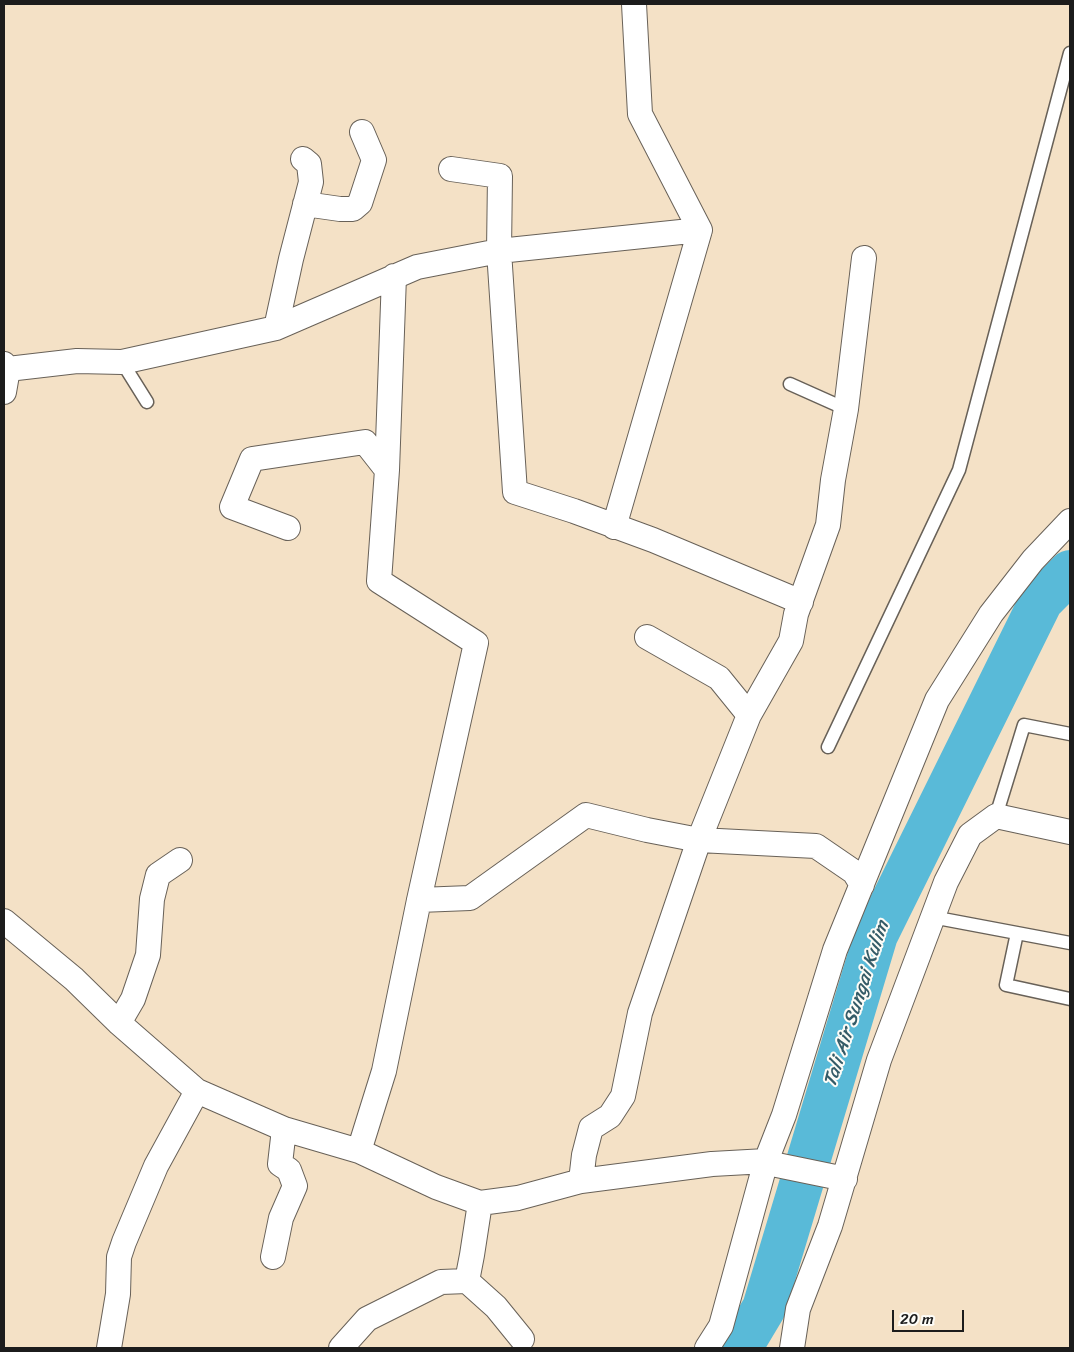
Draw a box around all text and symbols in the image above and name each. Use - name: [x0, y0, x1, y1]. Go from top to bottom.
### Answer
- water label: Tali Air Sungai Kulim: [819, 918, 895, 1090]
- scale bar: [894, 1300, 966, 1332]
- text: 20 m: [900, 1306, 934, 1332]

